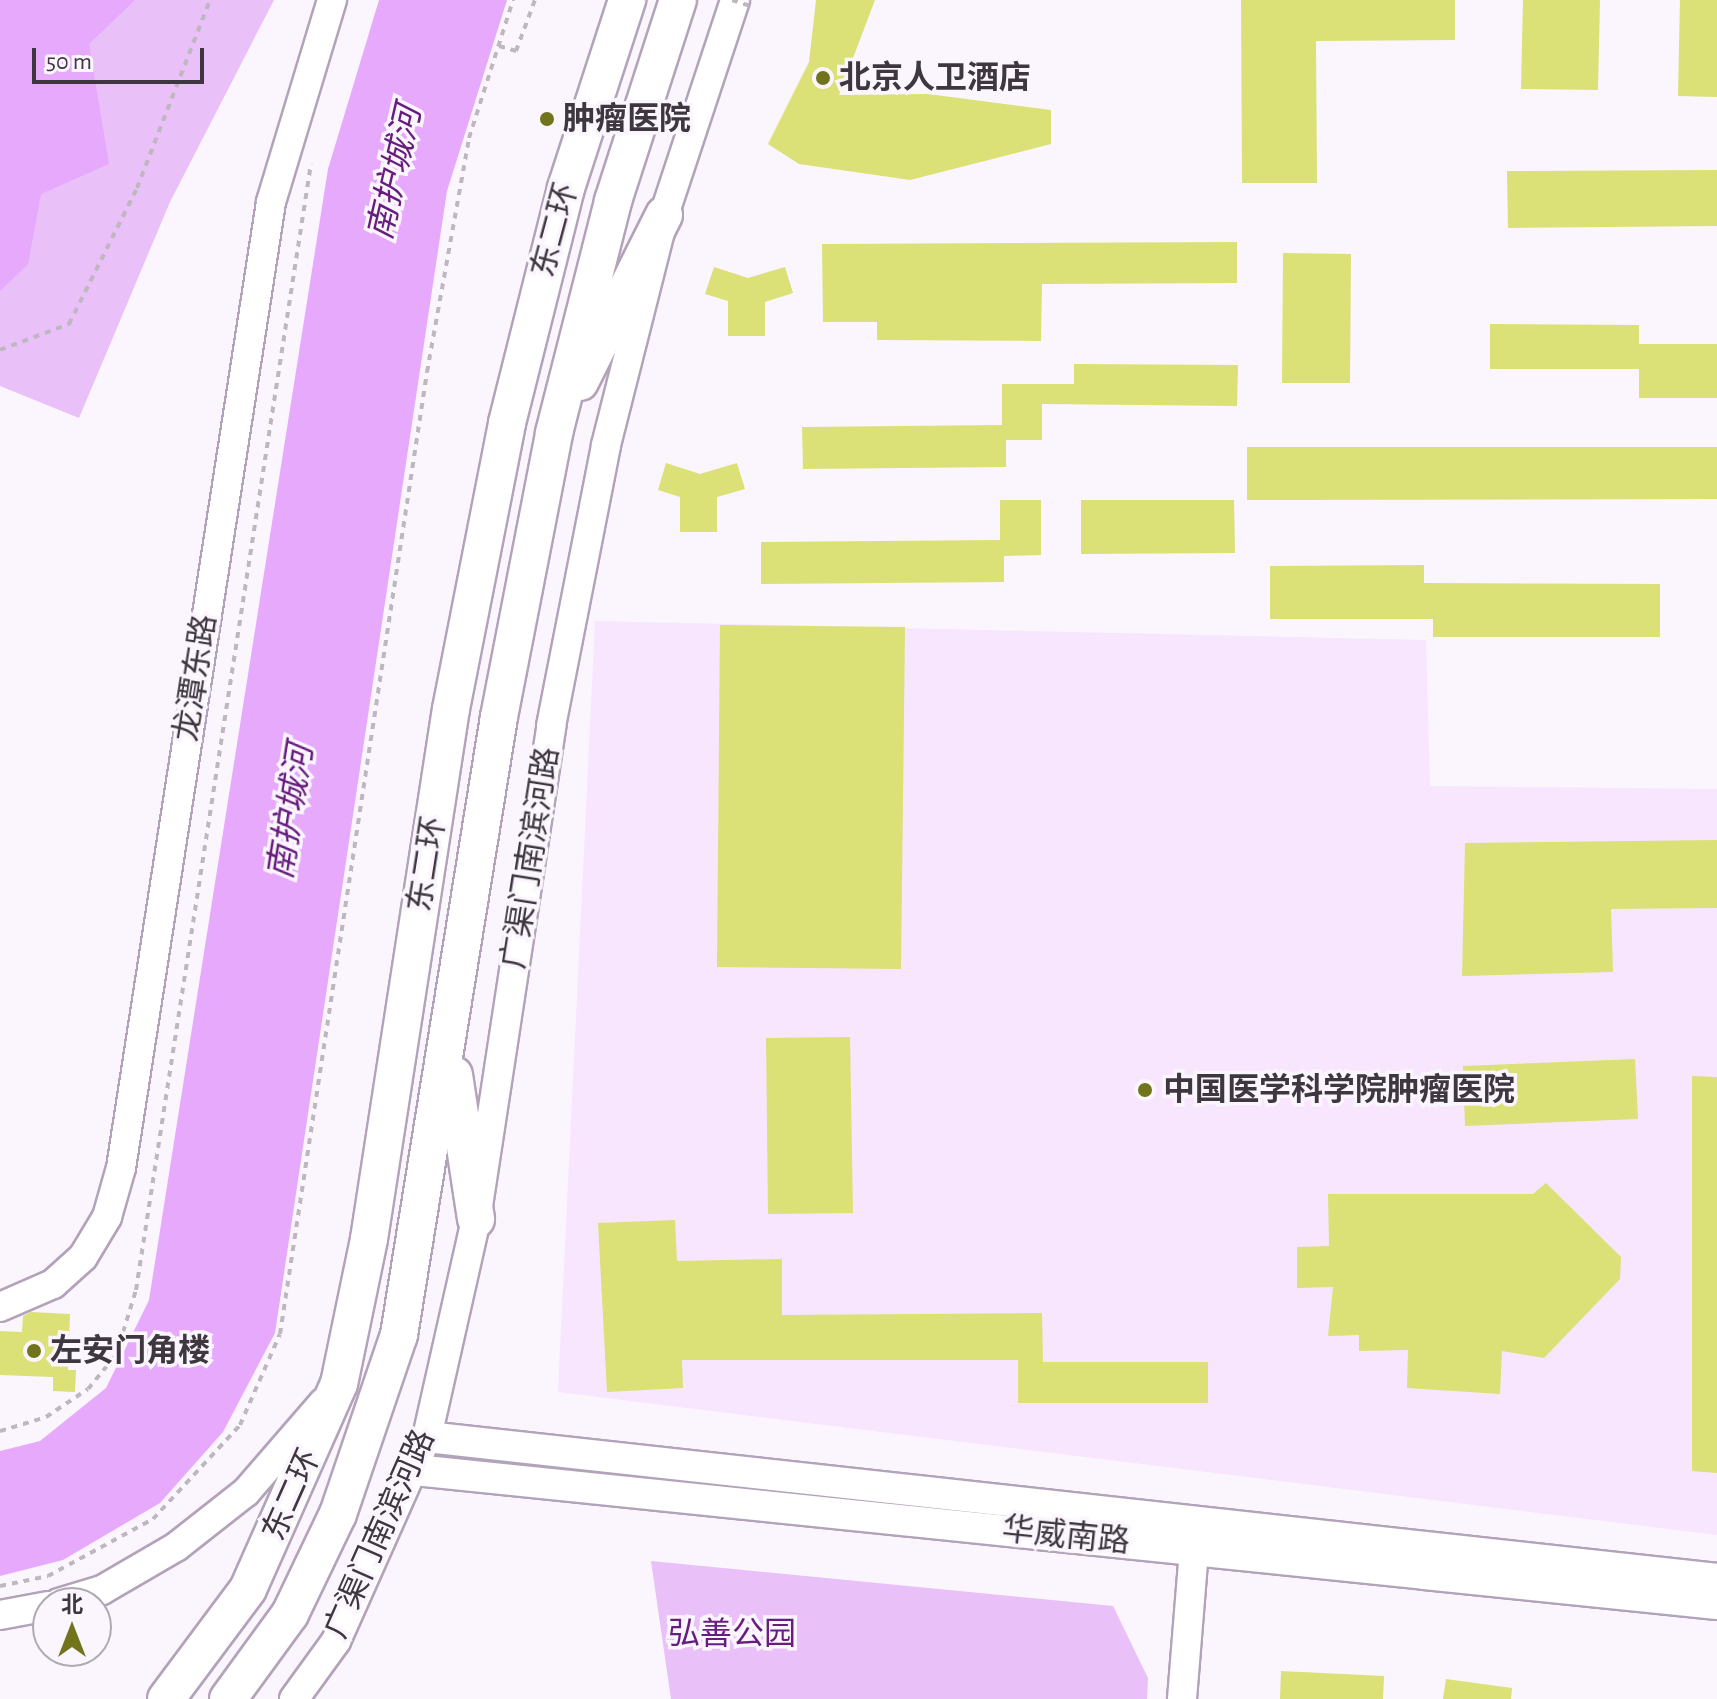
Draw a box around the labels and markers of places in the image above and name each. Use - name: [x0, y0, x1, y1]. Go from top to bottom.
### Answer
- place label: 北京人卫酒店: [839, 59, 1031, 97]
- marker: 北京人卫酒店: [814, 69, 832, 87]
- place label: 肿瘤医院: [563, 100, 691, 138]
- marker: 肿瘤医院: [538, 110, 556, 128]
- place label: 中国医学科学院肿瘤医院: [1163, 1071, 1515, 1109]
- marker: 中国医学科学院肿瘤医院: [1134, 1079, 1156, 1101]
- place label: 左安门角楼: [50, 1332, 210, 1370]
- marker: 左安门角楼: [25, 1342, 43, 1360]

